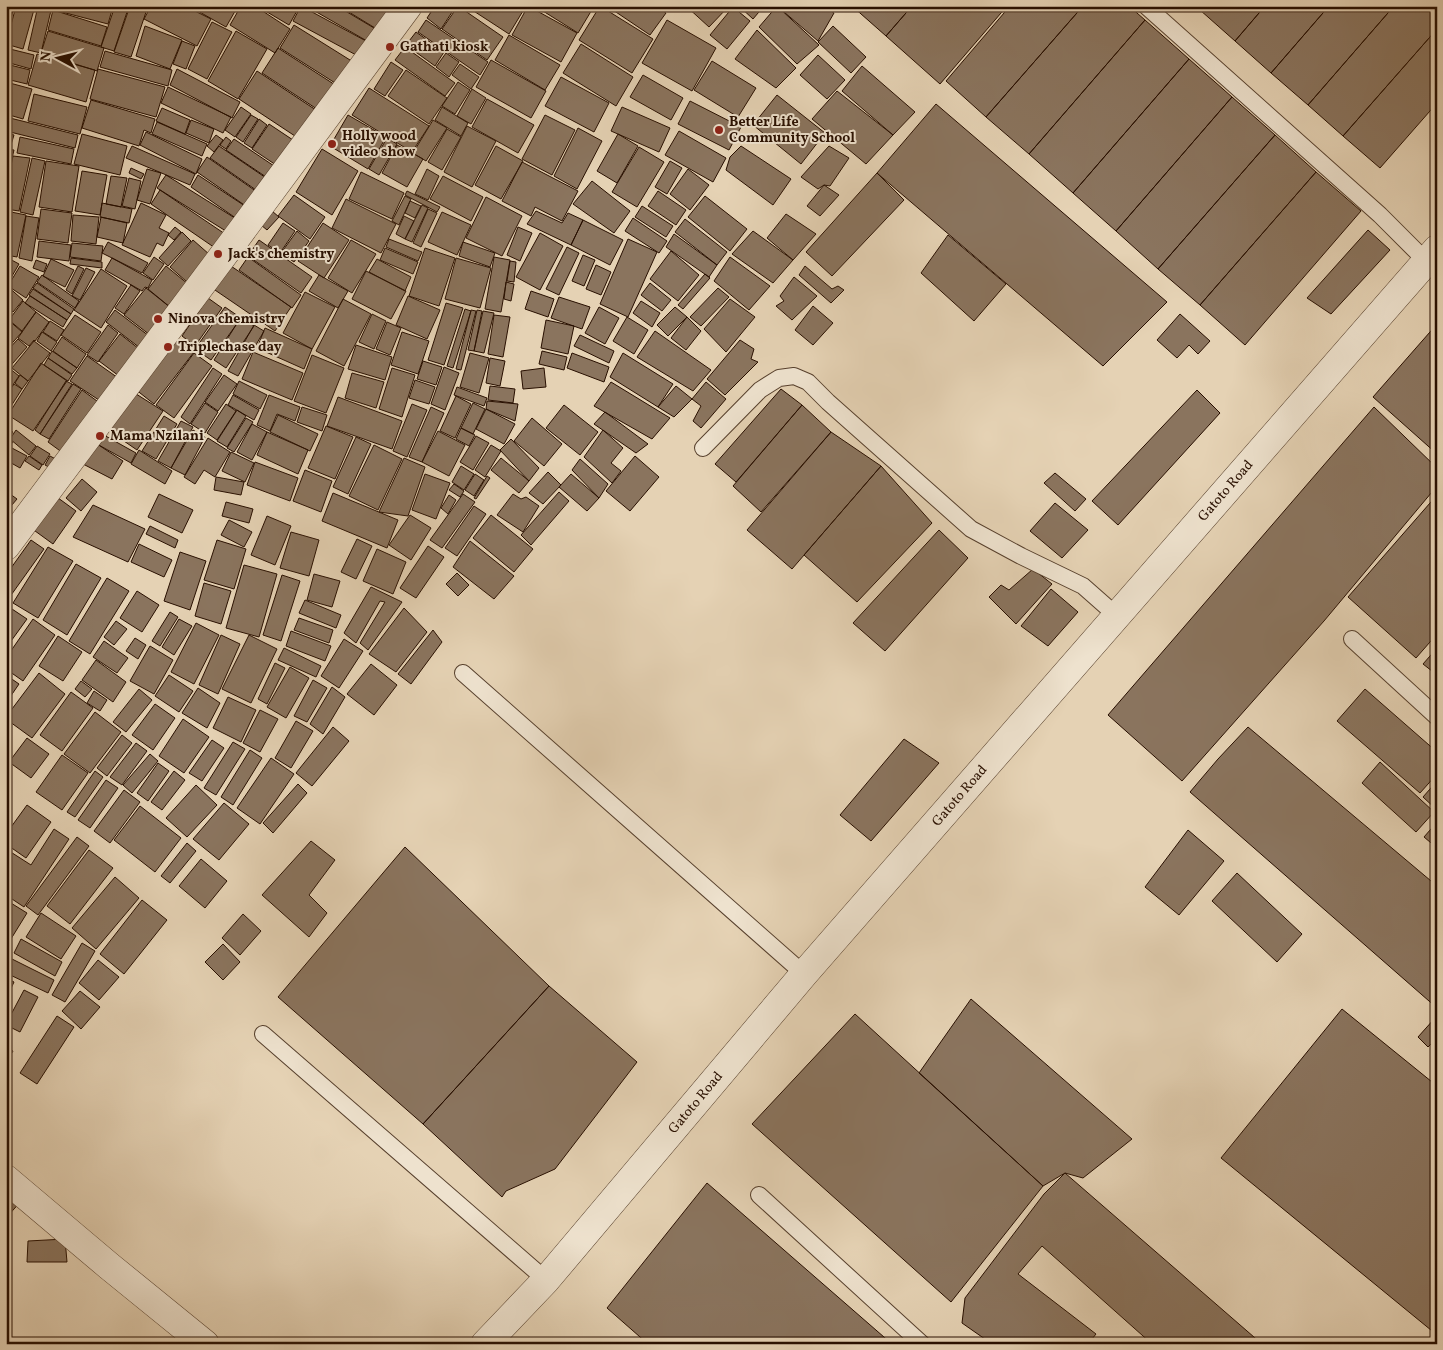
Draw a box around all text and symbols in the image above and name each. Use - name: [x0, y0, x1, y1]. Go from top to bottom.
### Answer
- north arrow: [32, 32, 82, 82]
- place label: Gathati kiosk: [400, 38, 489, 57]
- marker: Gathati kiosk: [384, 41, 396, 53]
- text: N: [37, 50, 57, 63]
- place label: Better Life Community School: [729, 113, 855, 148]
- marker: Better Life Community School: [713, 124, 725, 136]
- place label: Holly wood video show: [342, 127, 416, 162]
- marker: Holly wood video show: [326, 138, 338, 150]
- place label: Jack's chemistry: [227, 245, 334, 264]
- marker: Jack's chemistry: [212, 248, 224, 260]
- place label: Ninova chemistry: [168, 310, 285, 329]
- marker: Ninova chemistry: [152, 313, 164, 325]
- place label: Triplechase day: [178, 338, 282, 357]
- marker: Triplechase day: [162, 341, 174, 353]
- place label: Mama Nzilani: [110, 427, 204, 446]
- marker: Mama Nzilani: [94, 430, 106, 442]
- street label: Gatoto Road: [1194, 456, 1258, 526]
- street label: Gatoto Road: [928, 761, 992, 831]
- street label: Gatoto Road: [664, 1068, 728, 1138]

